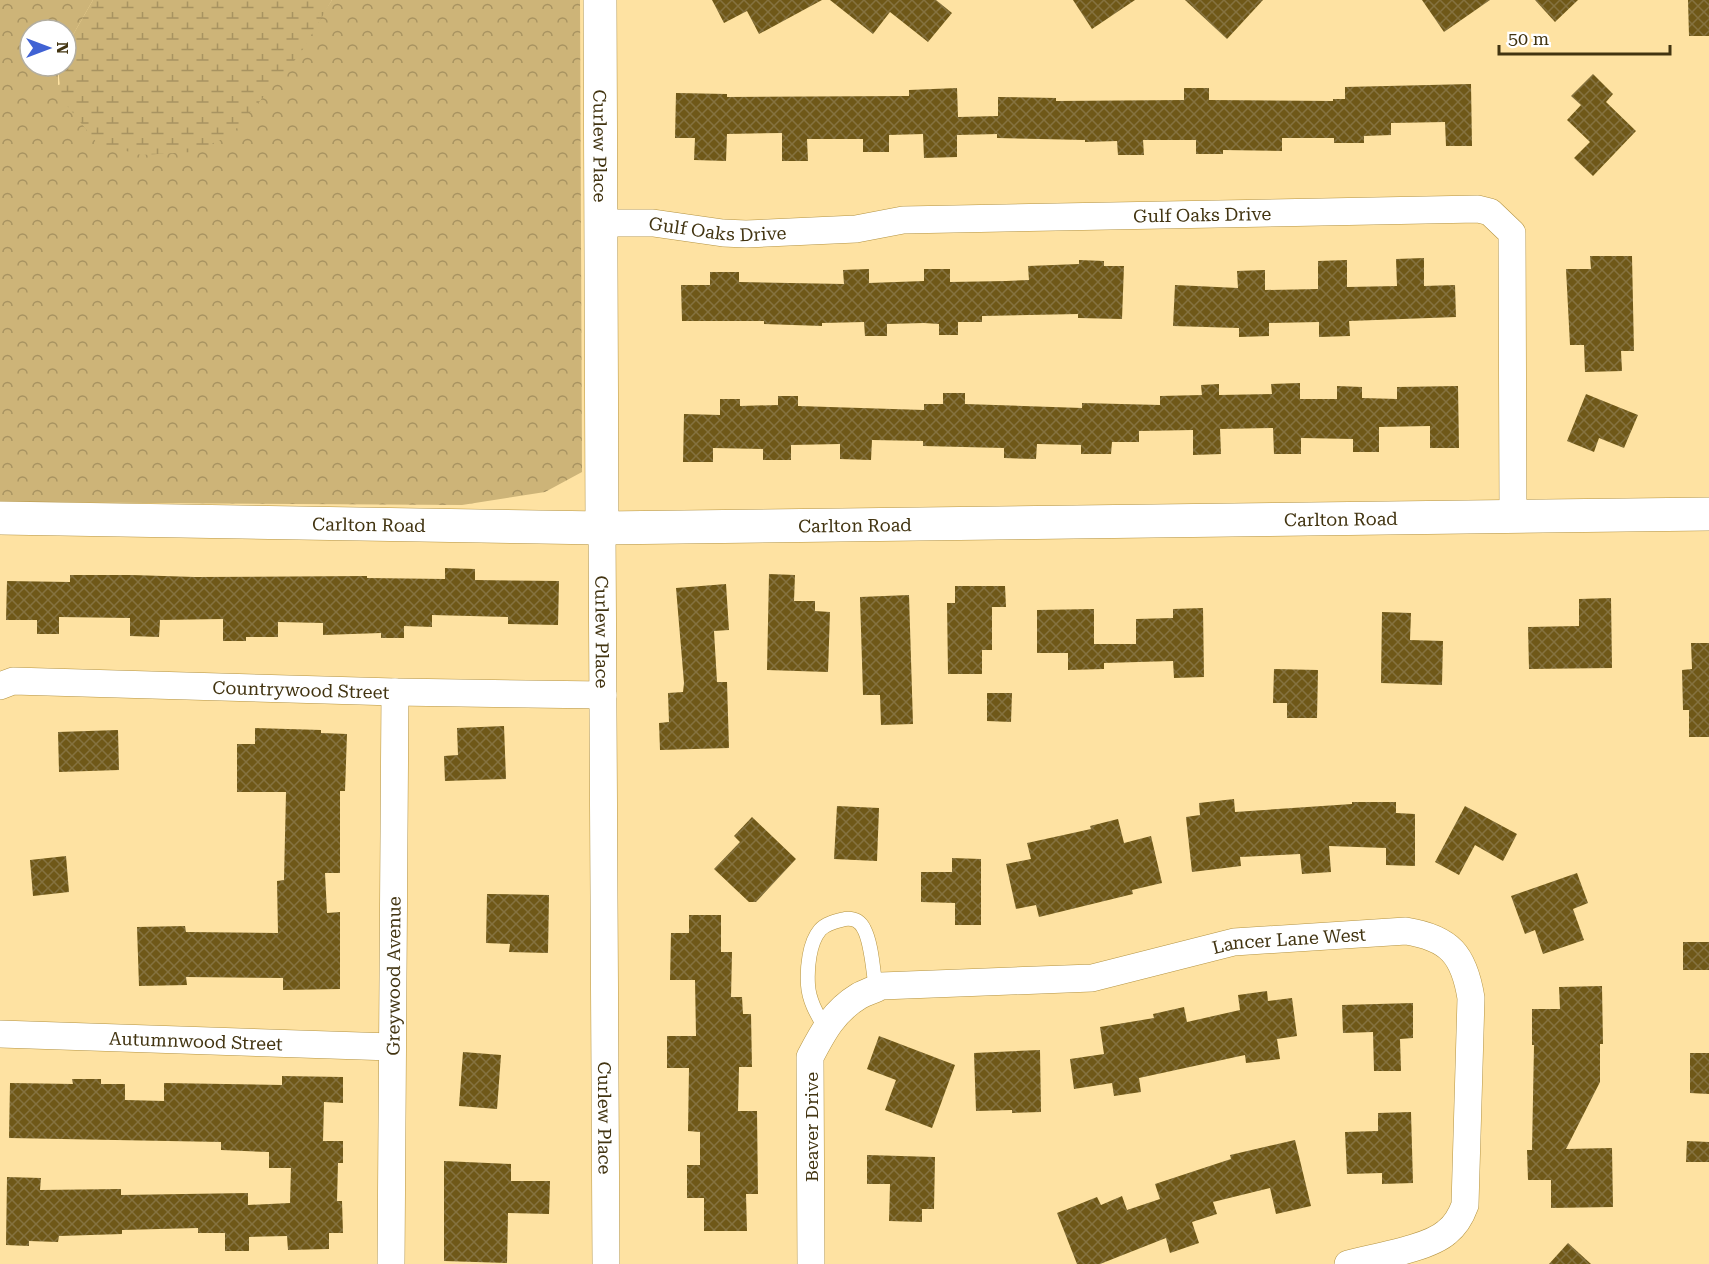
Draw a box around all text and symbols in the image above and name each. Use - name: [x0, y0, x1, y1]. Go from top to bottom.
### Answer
- north arrow: [18, 18, 78, 78]
- scale bar: [1499, 18, 1670, 56]
- text: 50 m: [1508, 28, 1549, 49]
- text: N: [53, 42, 72, 54]
- street label: Curlew Place: [590, 90, 611, 203]
- street label: Gulf Oaks Drive: [1133, 202, 1272, 226]
- street label: Gulf Oaks Drive: [647, 212, 787, 245]
- street label: Carlton Road: [1284, 507, 1398, 530]
- street label: Carlton Road: [312, 513, 426, 536]
- street label: Carlton Road: [798, 514, 912, 536]
- street label: Curlew Place: [592, 575, 613, 689]
- street label: Countrywood Street: [212, 676, 390, 702]
- street label: Greywood Avenue: [382, 896, 404, 1056]
- street label: Lancer Lane West: [1210, 923, 1367, 958]
- street label: Autumnwood Street: [109, 1027, 283, 1054]
- street label: Curlew Place: [594, 1061, 616, 1175]
- street label: Beaver Drive: [801, 1072, 822, 1182]

